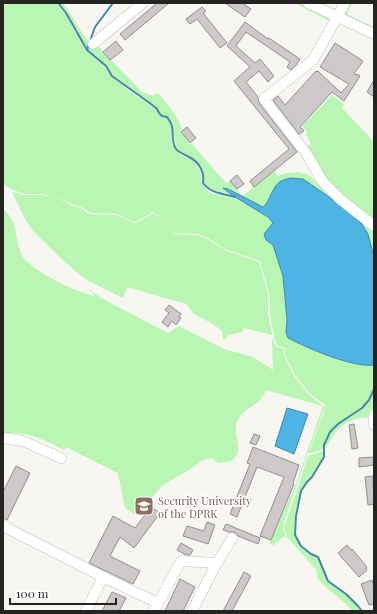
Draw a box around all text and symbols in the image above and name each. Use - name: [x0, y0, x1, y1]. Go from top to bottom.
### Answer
- place label: Security University of the DPRK: [158, 493, 252, 521]
- school or university icon: Security University of the DPRK: [133, 495, 155, 517]
- scale bar: [10, 580, 116, 606]
- text: 100 m: [16, 585, 49, 601]

